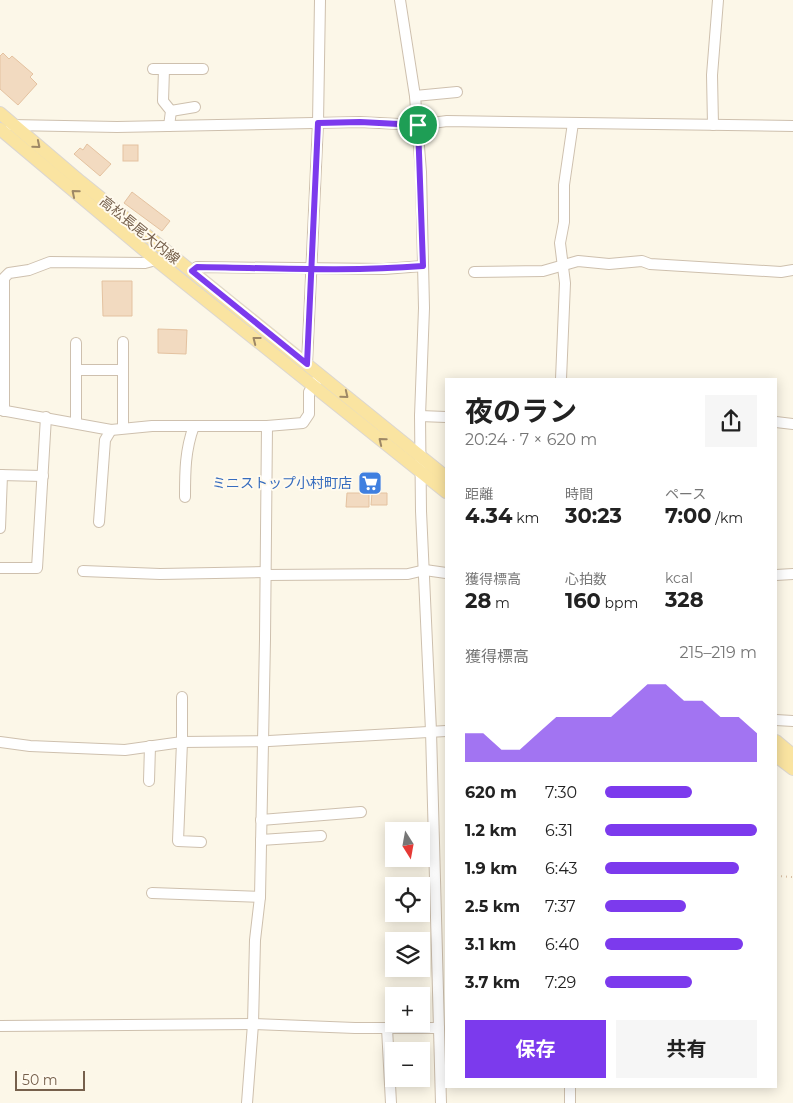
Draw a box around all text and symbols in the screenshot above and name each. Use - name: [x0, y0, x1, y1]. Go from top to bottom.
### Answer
- pin: [397, 104, 439, 146]
- icon: arrive: [404, 111, 432, 139]
- one-way arrow: [31, 140, 40, 149]
- one-way arrow: [72, 190, 81, 199]
- street label: 高松長尾大内線: [96, 192, 184, 268]
- one-way arrow: [253, 337, 262, 345]
- one-way arrow: [339, 389, 348, 397]
- text: 夜のラン: [465, 394, 577, 428]
- button: share: [705, 395, 757, 447]
- text: 20:24 · 7 × 620 m: [465, 430, 597, 449]
- one-way arrow: [379, 438, 388, 447]
- supermarket icon: ミニストップ小村町店: [357, 470, 383, 496]
- place label: ミニストップ小村町店: [212, 474, 352, 492]
- text: 距離: [465, 485, 493, 503]
- text: 時間: [565, 485, 593, 503]
- text: ペース: [665, 485, 706, 503]
- text: 4.34: [465, 503, 513, 528]
- text: 30:23: [565, 503, 622, 528]
- text: 7:00: [665, 503, 712, 528]
- text: km: [513, 509, 539, 527]
- text: /km: [712, 509, 743, 527]
- text: kcal: [665, 569, 693, 587]
- text: 獲得標高: [465, 570, 521, 588]
- text: 心拍数: [565, 570, 607, 588]
- text: 328: [665, 587, 704, 612]
- text: 28: [465, 588, 491, 613]
- text: 160: [565, 588, 601, 613]
- text: m: [491, 594, 510, 612]
- text: bpm: [601, 594, 638, 612]
- text: 215–219 m: [680, 643, 757, 662]
- text: 獲得標高: [465, 647, 529, 666]
- text: 620 m: [465, 783, 517, 802]
- text: 7:30: [545, 783, 577, 802]
- text: 1.2 km: [465, 821, 517, 840]
- text: 6:31: [545, 821, 573, 840]
- north arrow: [385, 822, 430, 868]
- map controls: [385, 822, 430, 1087]
- text: 1.9 km: [465, 859, 517, 878]
- text: 6:43: [545, 859, 578, 878]
- button: locate: [385, 877, 430, 922]
- text: 2.5 km: [465, 897, 520, 916]
- text: 7:37: [545, 897, 576, 916]
- button: layers: [385, 932, 430, 977]
- text: 3.1 km: [465, 935, 516, 954]
- text: 6:40: [545, 935, 579, 954]
- text: 3.7 km: [465, 973, 520, 992]
- text: 7:29: [545, 973, 576, 992]
- button: +: [385, 987, 430, 1032]
- button: 保存: [465, 1020, 606, 1078]
- button: 共有: [616, 1020, 757, 1078]
- button: −: [385, 1042, 430, 1087]
- scale bar: [15, 1068, 85, 1091]
- text: 50 m: [22, 1071, 58, 1089]

